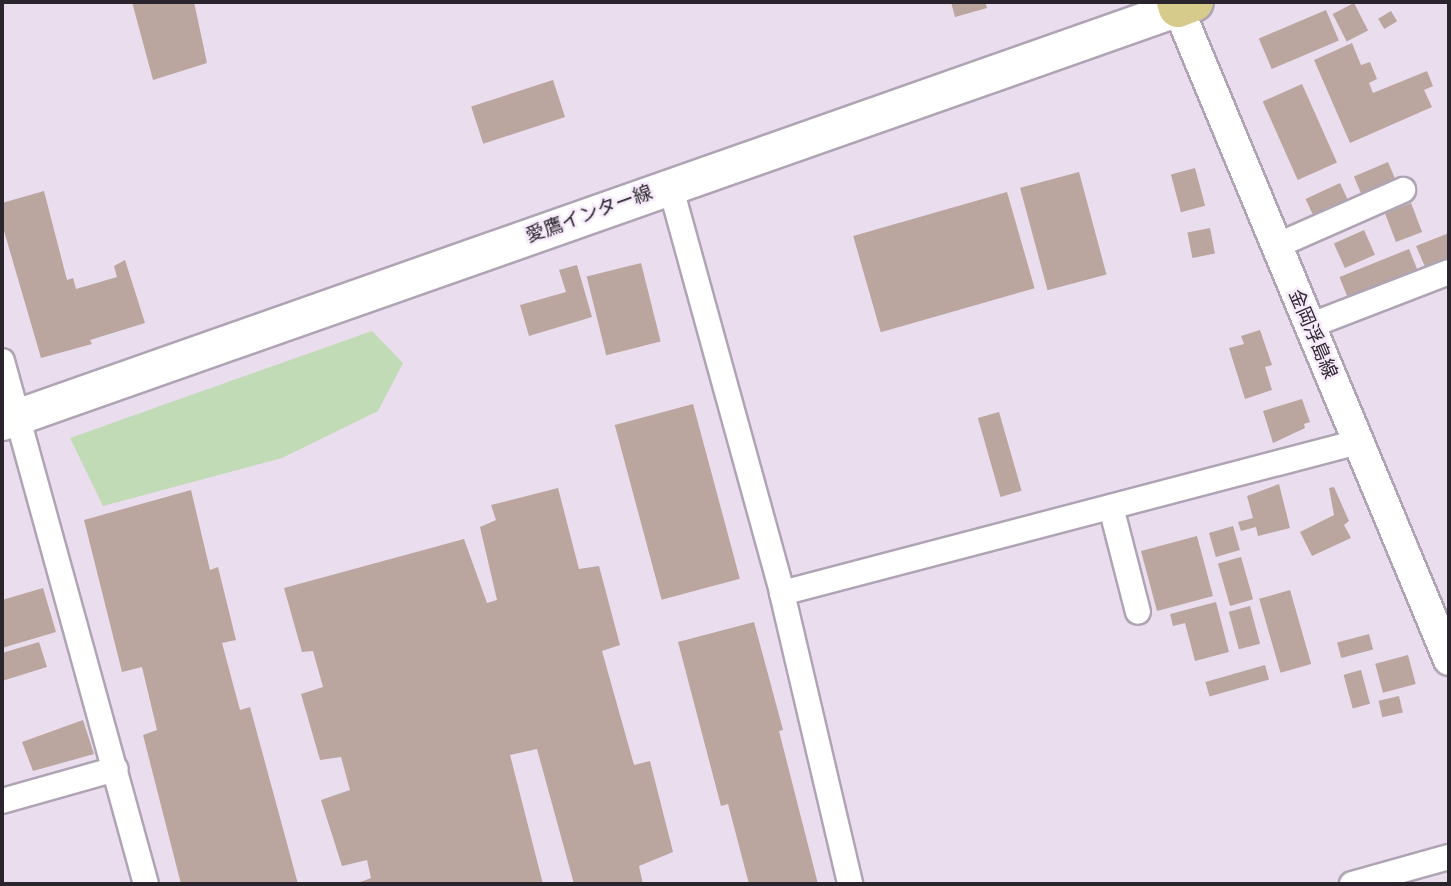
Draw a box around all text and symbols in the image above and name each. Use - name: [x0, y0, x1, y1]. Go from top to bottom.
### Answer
- street label: 愛鷹インター線: [523, 181, 655, 247]
- street label: 金岡浮島線: [1284, 286, 1342, 382]

